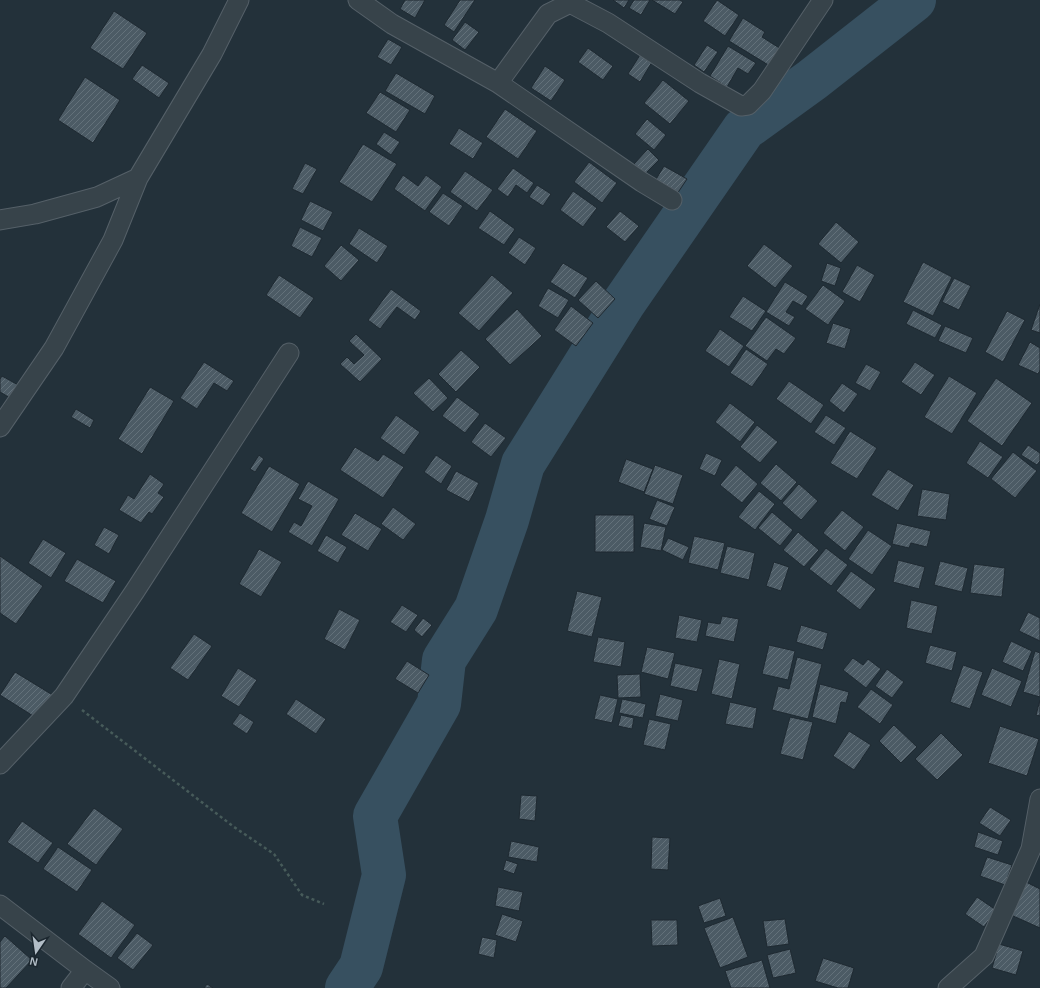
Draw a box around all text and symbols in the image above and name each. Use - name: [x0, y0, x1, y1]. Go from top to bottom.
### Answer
- north arrow: [16, 932, 56, 972]
- text: N: [28, 955, 39, 968]

